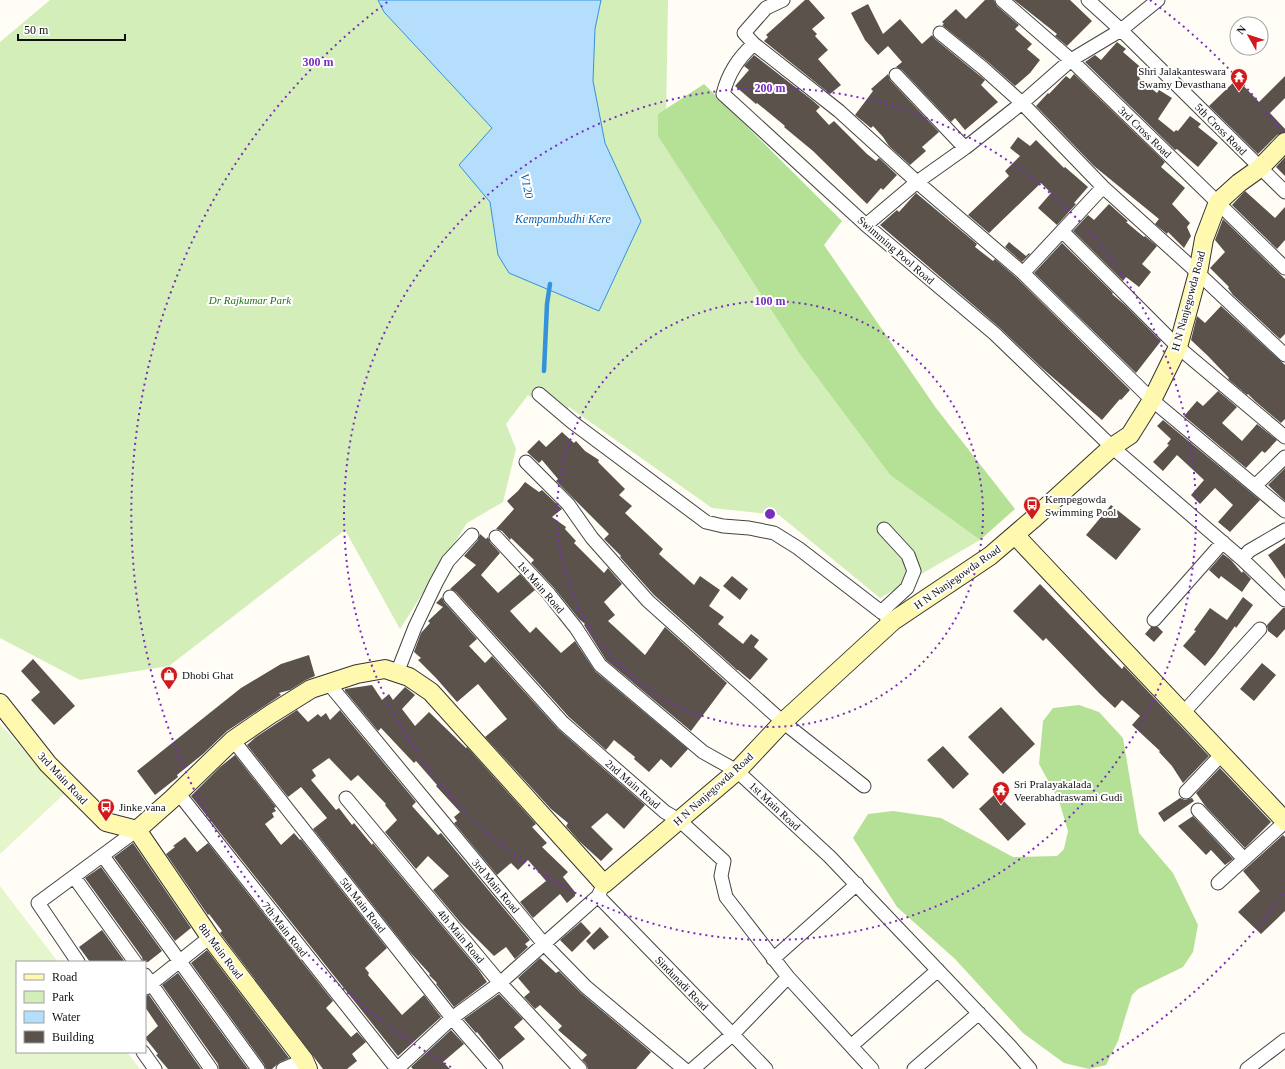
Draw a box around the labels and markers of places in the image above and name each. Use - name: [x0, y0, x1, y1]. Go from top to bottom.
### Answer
- place label: Shri Jalakanteswara Swamy Devasthana: [1138, 65, 1226, 90]
- temple icon: Shri Jalakanteswara Swamy Devasthana: [1229, 67, 1249, 92]
- place label: Kempegowda Swimming Pool: [1045, 493, 1116, 518]
- bus stop icon: Kempegowda Swimming Pool: [1022, 495, 1042, 520]
- centre of rings: [763, 507, 777, 521]
- shop icon: Dhobi Ghat: [159, 665, 179, 690]
- place label: Dhobi Ghat: [182, 669, 234, 681]
- place label: Sri Pralayakalada Veerabhadraswami Gudi: [1014, 778, 1122, 803]
- temple icon: Sri Pralayakalada Veerabhadraswami Gudi: [991, 780, 1011, 805]
- bus stop icon: Jinke vana: [96, 797, 116, 822]
- place label: Jinke vana: [119, 801, 166, 813]

